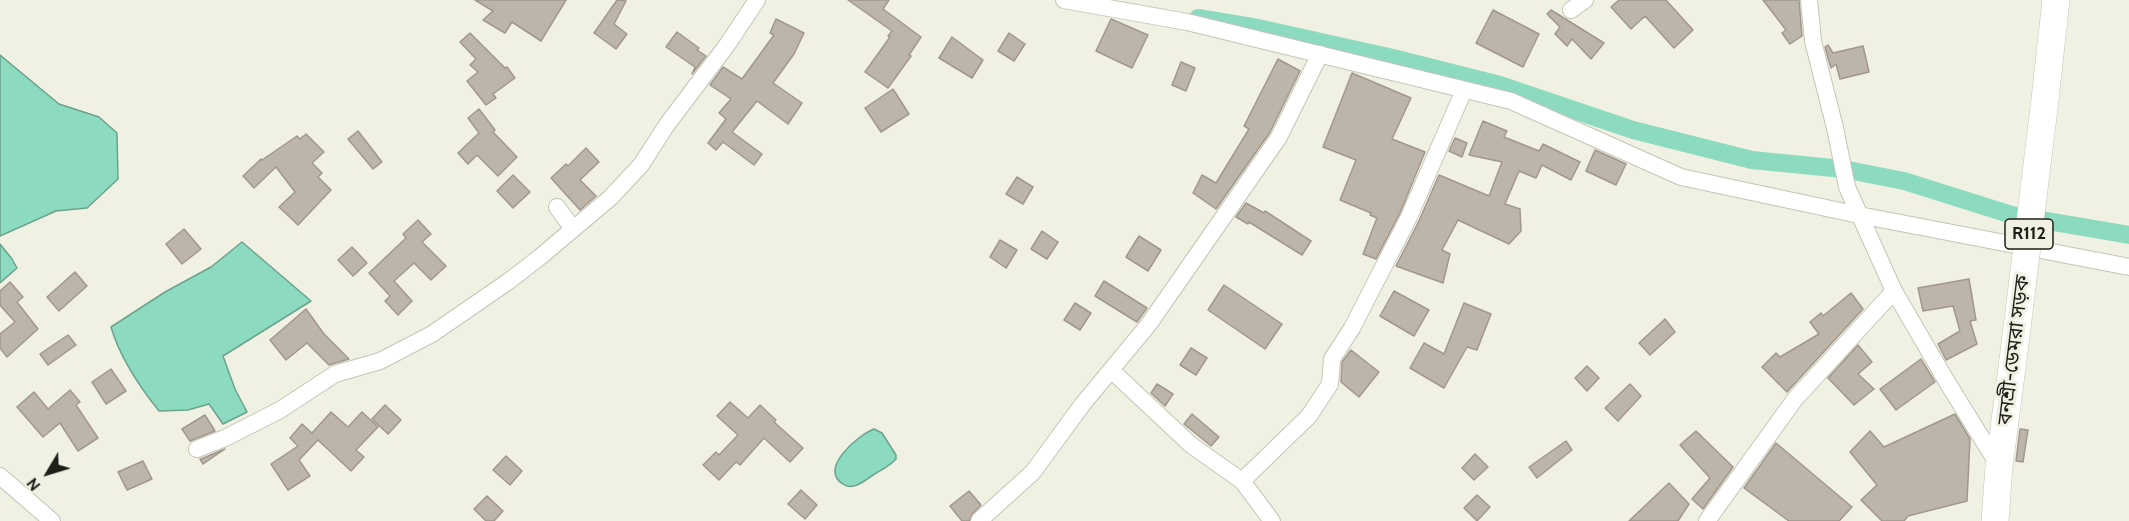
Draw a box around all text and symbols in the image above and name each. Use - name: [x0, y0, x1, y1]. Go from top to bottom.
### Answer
- road number: R112: [2005, 219, 2053, 249]
- street label: বনশ্রী-ডেমরা সড়ক: [1993, 274, 2035, 426]
- north arrow: [18, 443, 78, 503]
- text: N: [22, 474, 44, 495]

